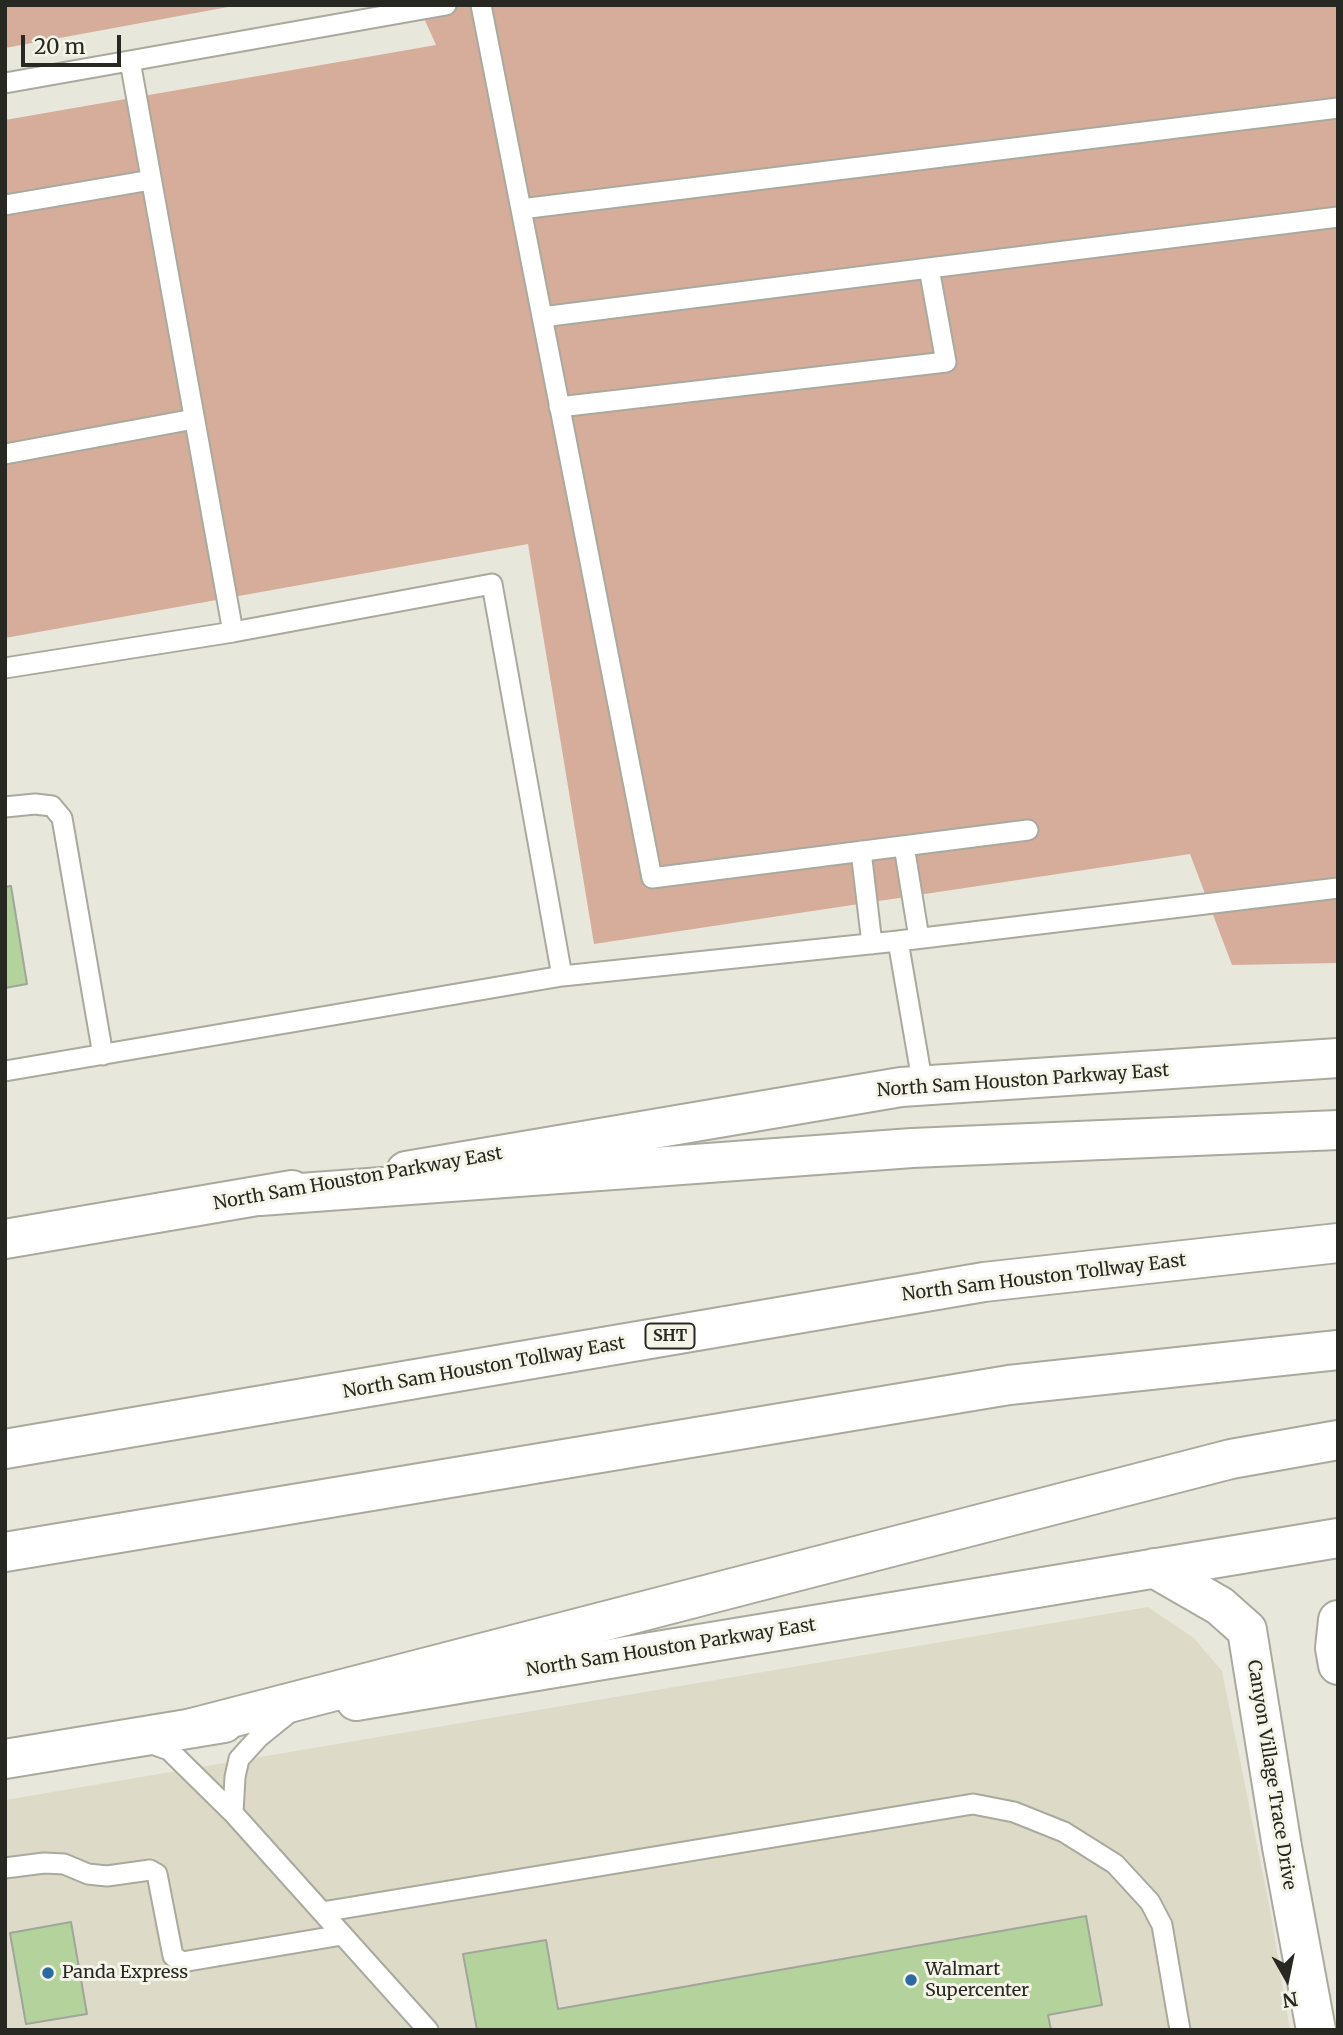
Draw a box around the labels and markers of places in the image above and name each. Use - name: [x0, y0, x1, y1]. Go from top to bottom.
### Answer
- place label: Walmart Supercenter: [925, 1959, 1029, 2002]
- place label: Panda Express: [62, 1962, 188, 1984]
- marker: Panda Express: [40, 1965, 56, 1981]
- marker: Walmart Supercenter: [903, 1972, 919, 1988]

